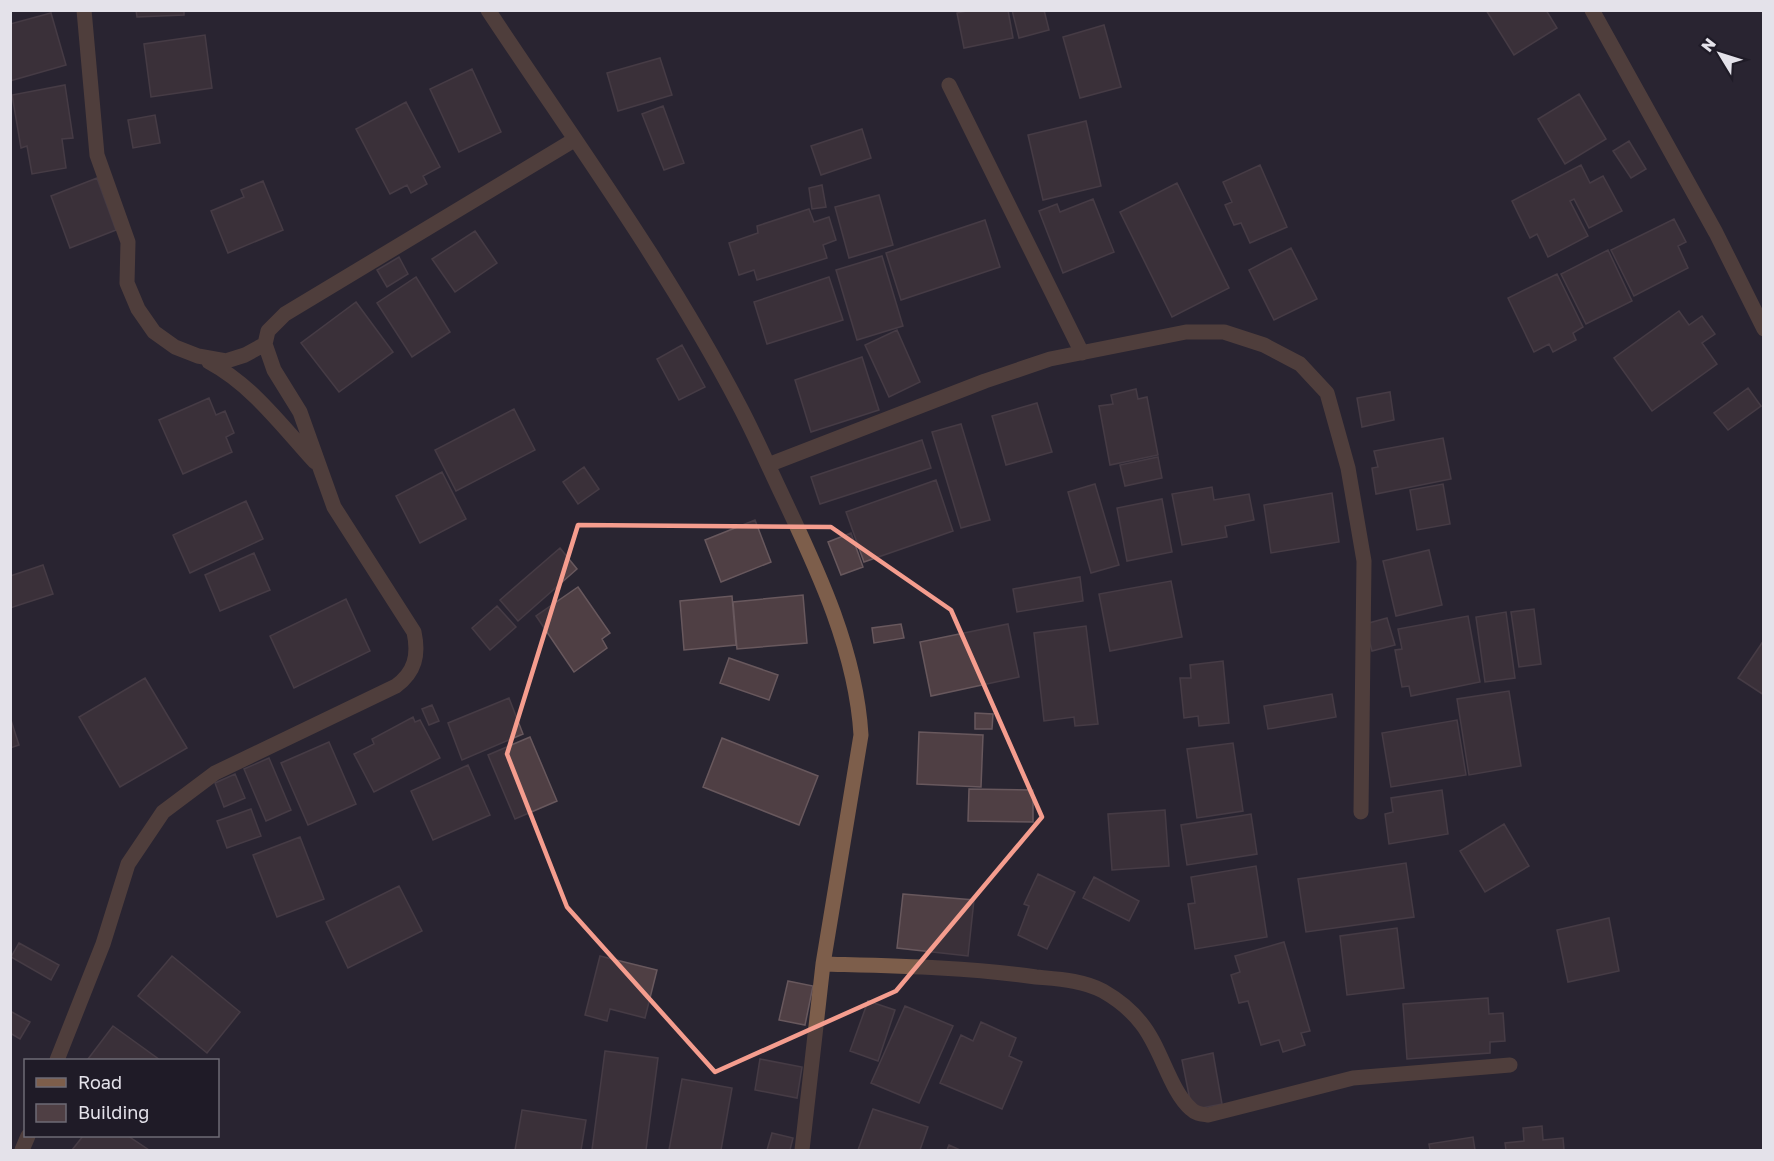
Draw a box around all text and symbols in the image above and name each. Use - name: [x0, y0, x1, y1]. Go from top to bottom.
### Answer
- north arrow: [1690, 24, 1750, 84]
- text: N: [1697, 34, 1720, 56]
- legend: [24, 1059, 219, 1137]
- text: Road: [78, 1071, 122, 1093]
- text: Building: [78, 1101, 149, 1123]

